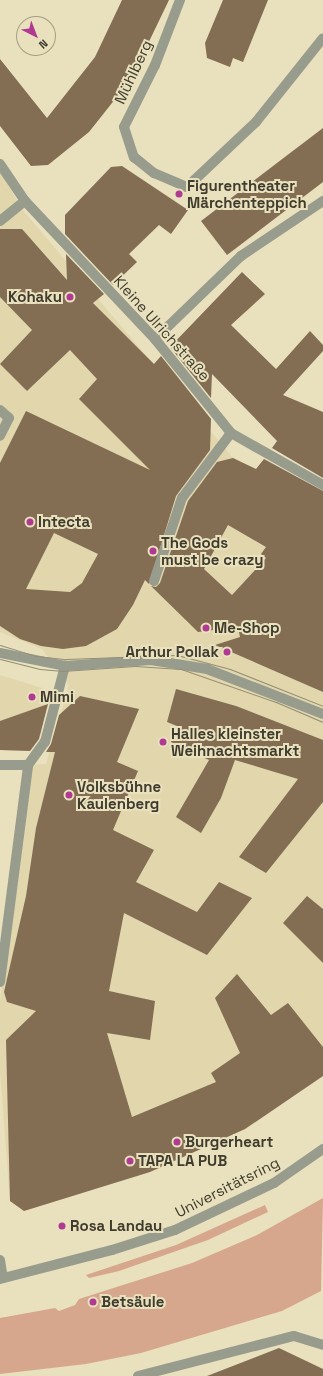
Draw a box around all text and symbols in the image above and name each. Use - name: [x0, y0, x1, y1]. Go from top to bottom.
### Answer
- north arrow: [16, 16, 56, 56]
- text: N: [36, 37, 51, 52]
- street label: Mühlberg: [110, 37, 156, 107]
- place label: Figurentheater Märchenteppich: [187, 176, 307, 211]
- marker: Figurentheater Märchenteppich: [174, 189, 184, 199]
- street label: Kleine Ulrichstraße: [110, 272, 214, 384]
- place label: Kohaku: [8, 288, 62, 306]
- marker: Kohaku: [65, 292, 75, 302]
- place label: Intecta: [38, 513, 90, 531]
- marker: Intecta: [25, 517, 35, 527]
- place label: The Gods must be crazy: [161, 533, 264, 568]
- marker: The Gods must be crazy: [148, 546, 158, 556]
- place label: Me-Shop: [214, 619, 279, 637]
- marker: Me-Shop: [201, 623, 211, 633]
- place label: Arthur Pollak: [125, 643, 219, 661]
- marker: Arthur Pollak: [222, 647, 232, 657]
- place label: Mimi: [40, 688, 74, 706]
- marker: Mimi: [27, 692, 37, 702]
- place label: Halles kleinster Weihnachtsmarkt: [171, 724, 299, 759]
- marker: Halles kleinster Weihnachtsmarkt: [158, 737, 168, 747]
- place label: Volksbühne Kaulenberg: [77, 777, 161, 812]
- marker: Volksbühne Kaulenberg: [64, 790, 74, 800]
- place label: Burgerheart: [185, 1133, 273, 1151]
- marker: Burgerheart: [172, 1137, 182, 1147]
- place label: TAPA LA PUB: [138, 1152, 227, 1170]
- street label: Universitätsring: [172, 1153, 282, 1221]
- marker: TAPA LA PUB: [125, 1156, 135, 1166]
- place label: Rosa Landau: [70, 1217, 162, 1235]
- marker: Rosa Landau: [57, 1221, 67, 1231]
- place label: Betsäule: [101, 1293, 164, 1311]
- marker: Betsäule: [88, 1297, 98, 1307]

